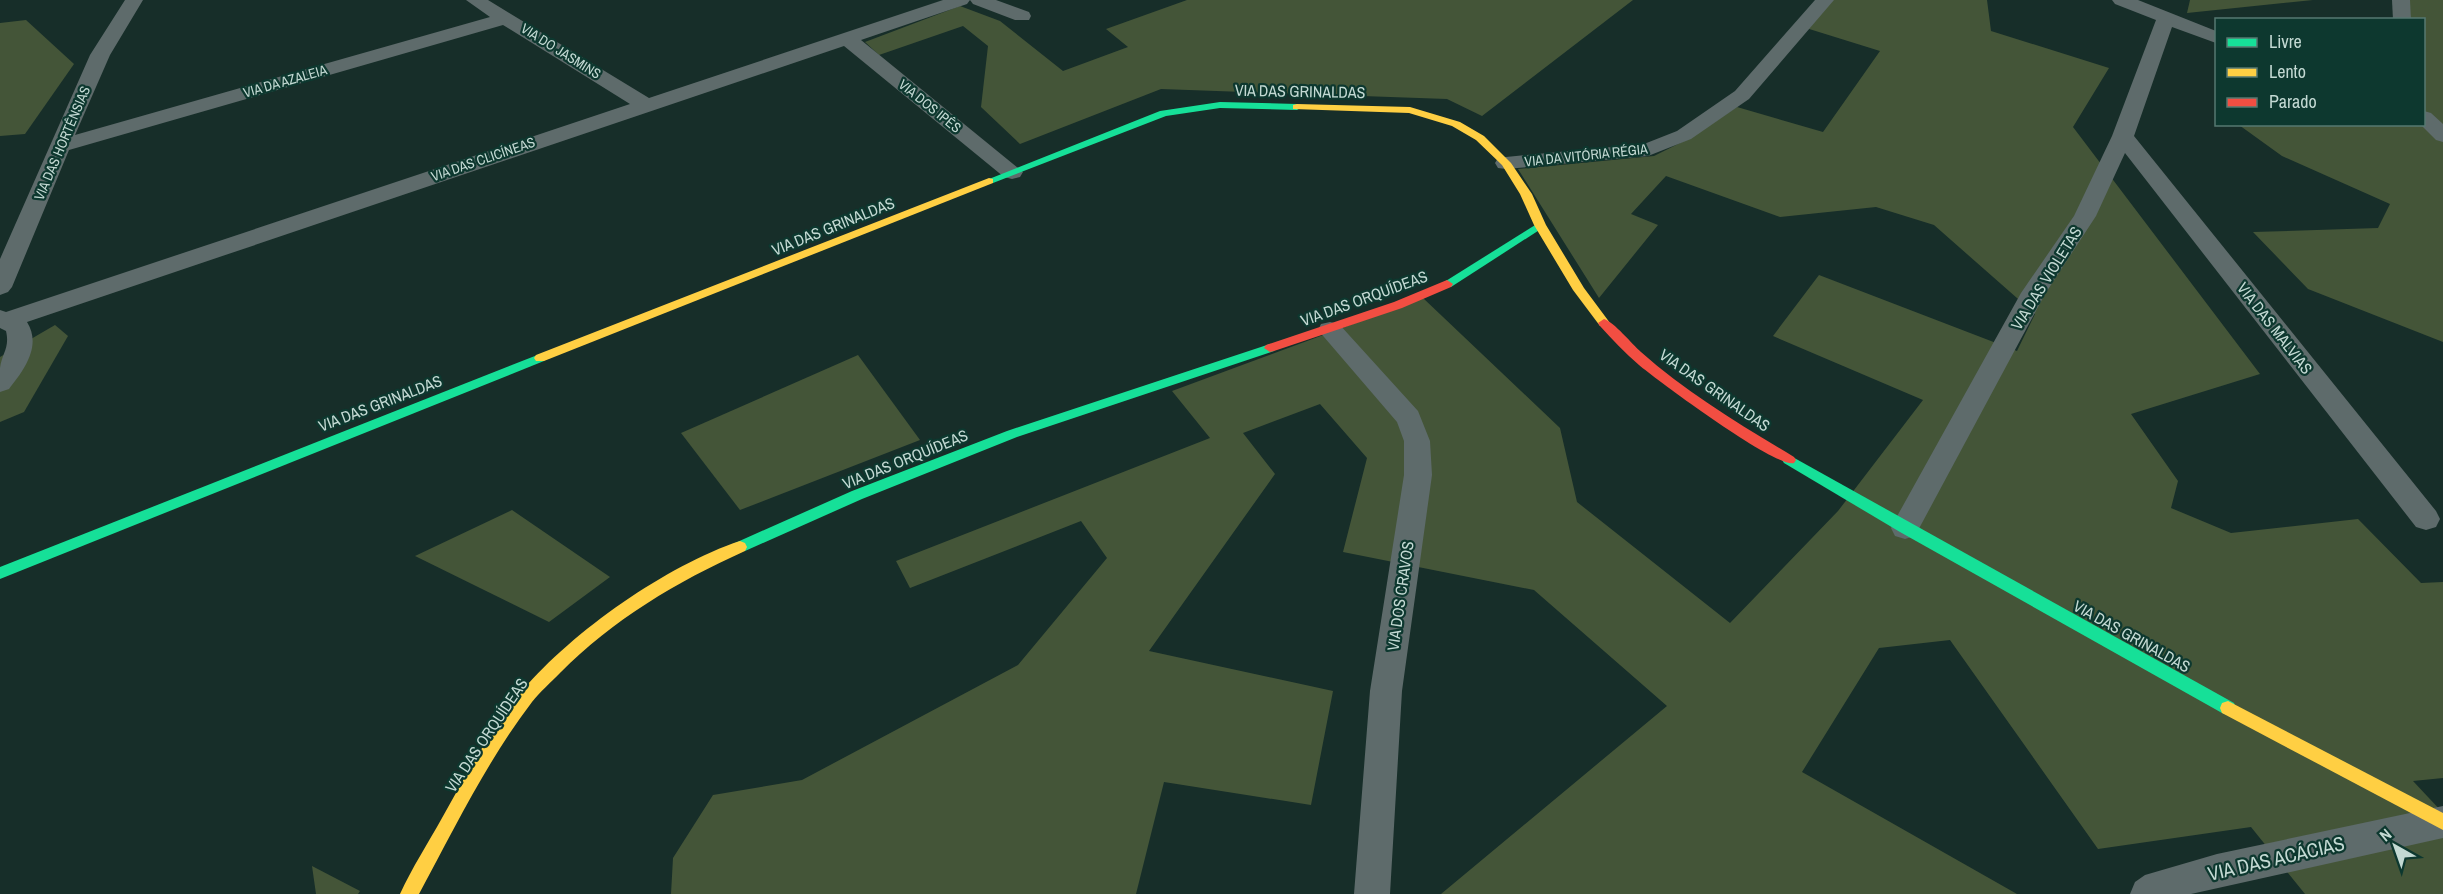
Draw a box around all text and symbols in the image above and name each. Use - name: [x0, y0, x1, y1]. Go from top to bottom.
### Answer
- legend: [2215, 18, 2425, 126]
- street label: VIA DO JASMINS: [518, 19, 605, 83]
- text: Livre: [2269, 29, 2302, 54]
- text: Lento: [2269, 59, 2306, 84]
- street label: VIA DA AZALEIA: [241, 60, 329, 102]
- street label: VIA DOS IPÊS: [895, 75, 965, 137]
- street label: VIA DAS GRINALDAS: [1235, 79, 1366, 103]
- street label: VIA DAS HORTÊNSIAS: [30, 83, 94, 203]
- text: Parado: [2269, 89, 2317, 114]
- street label: VIA DAS CLICÍNEAS: [429, 133, 538, 185]
- street label: VIA DA VITÓRIA RÉGIA: [1524, 140, 1649, 170]
- street label: VIA DAS GRINALDAS: [768, 191, 898, 261]
- street label: VIA DAS VIOLETAS: [2005, 222, 2087, 334]
- street label: VIA DAS ORQUÍDEAS: [1298, 265, 1431, 331]
- street label: VIA DAS MALVIAS: [2232, 278, 2318, 379]
- street label: VIA DAS GRINALDAS: [1655, 344, 1775, 437]
- street label: VIA DAS GRINALDAS: [315, 369, 445, 437]
- street label: VIA DAS ORQUÍDEAS: [839, 424, 971, 494]
- street label: VIA DOS CRAVOS: [1381, 539, 1419, 652]
- street label: VIA DAS GRINALDAS: [2070, 595, 2195, 677]
- street label: VIA DAS ORQUÍDEAS: [440, 673, 533, 796]
- north arrow: [2365, 816, 2425, 876]
- text: N: [2375, 823, 2396, 846]
- street label: VIA DAS ACÁCIAS: [2205, 829, 2347, 887]

